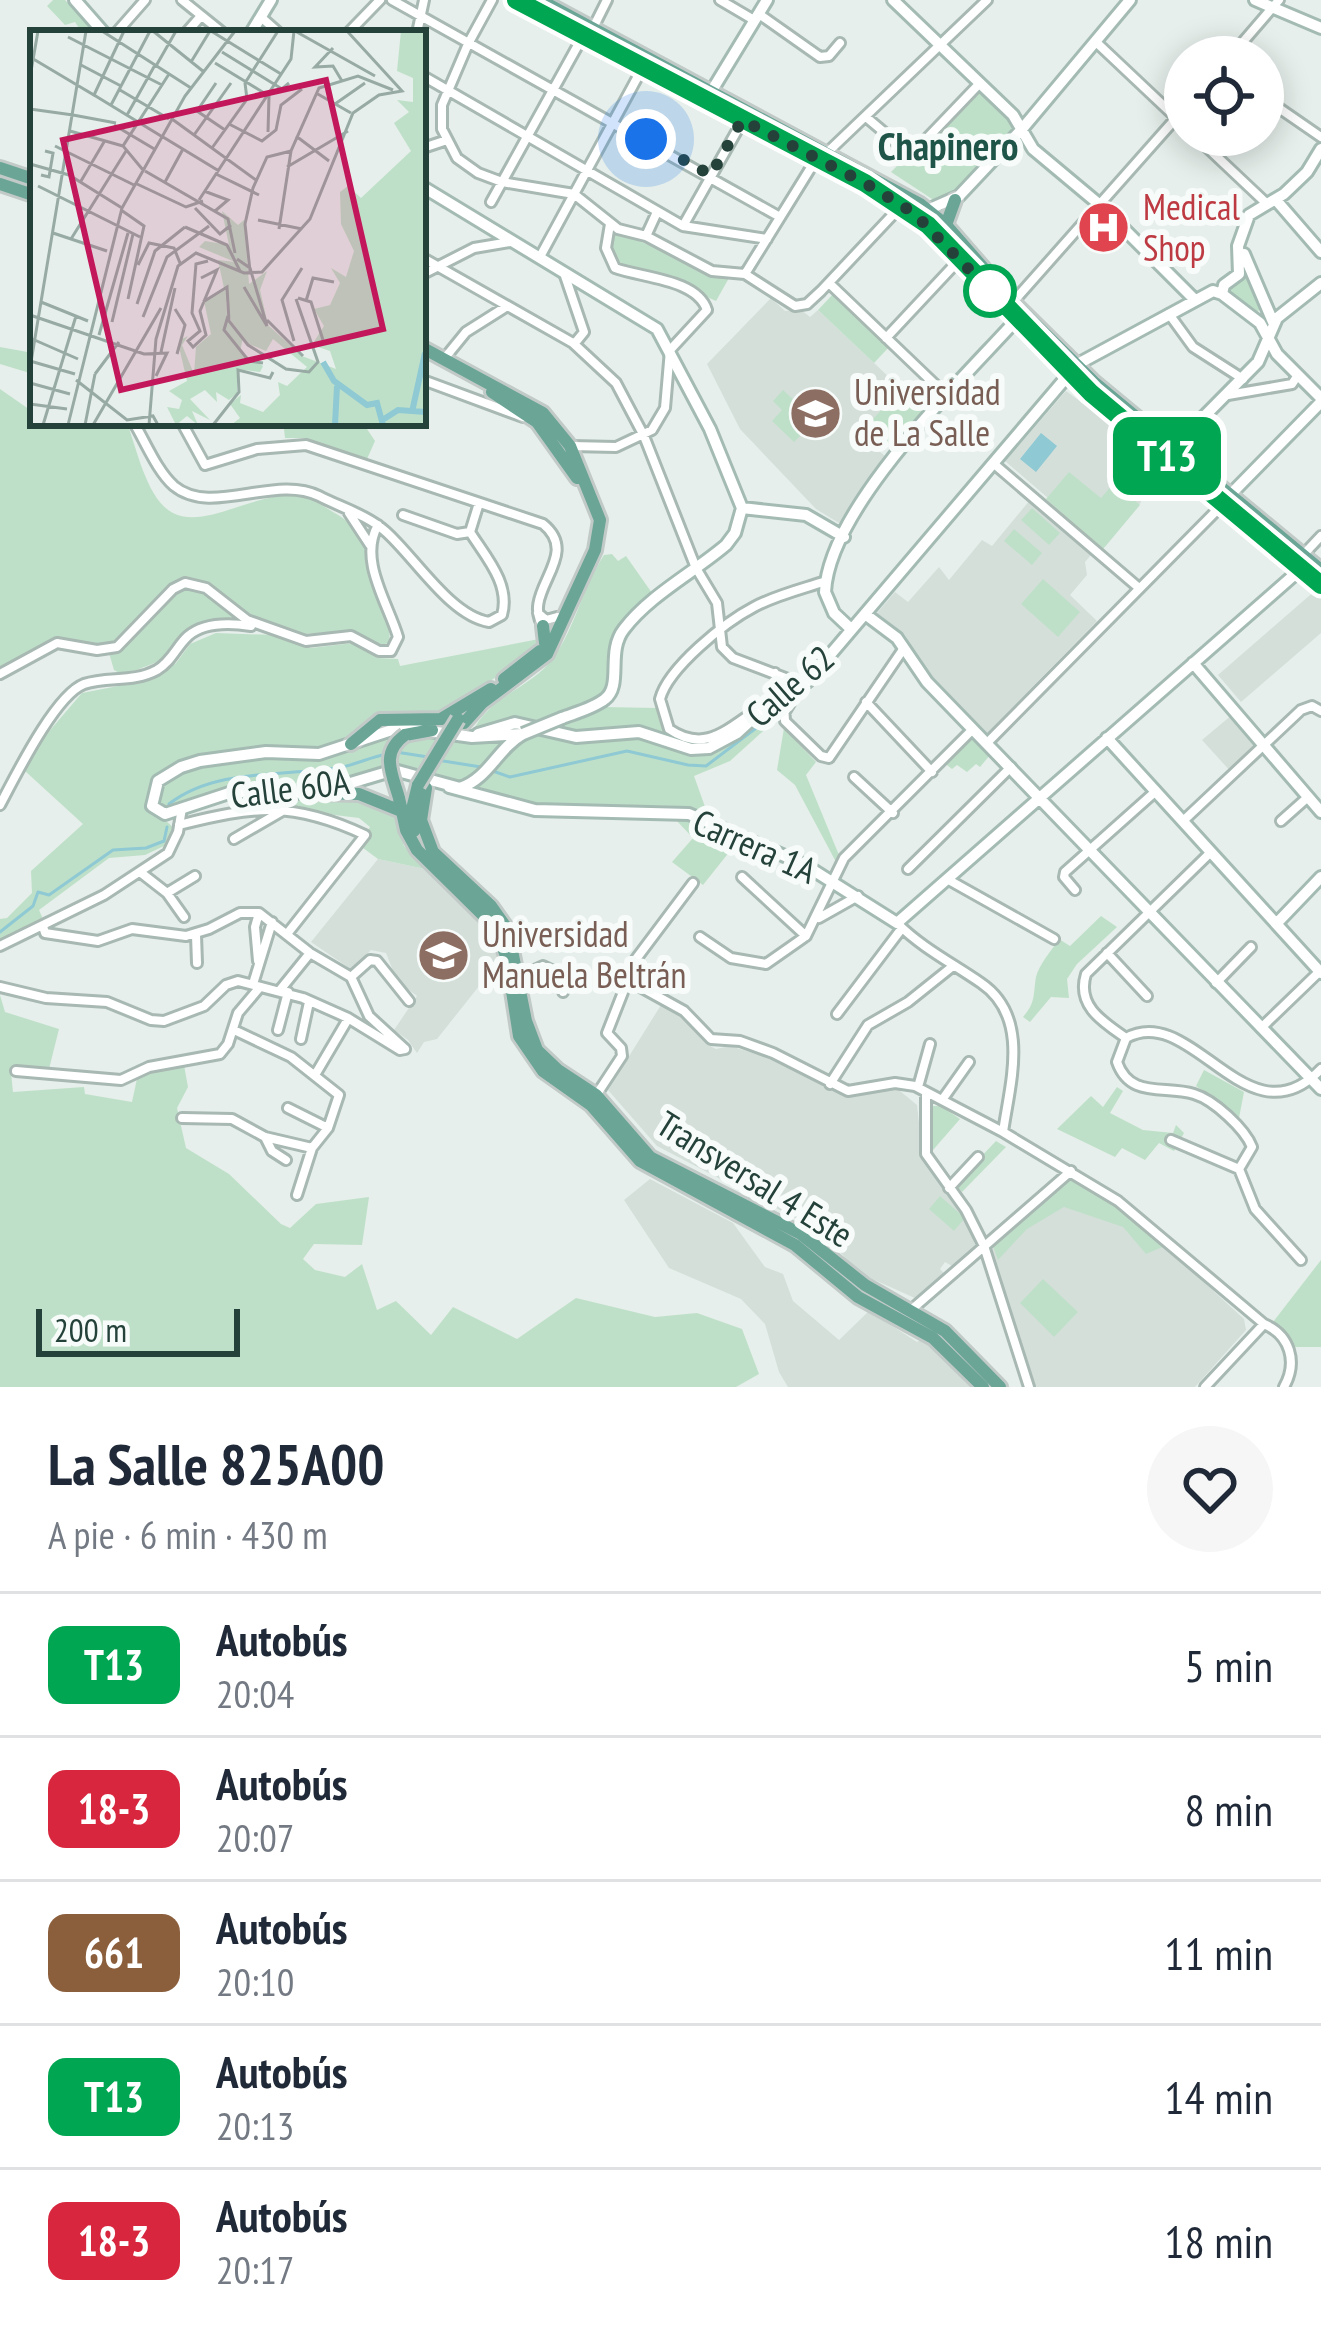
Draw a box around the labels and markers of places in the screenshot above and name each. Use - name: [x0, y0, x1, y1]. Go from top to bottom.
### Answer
- place label: Medical Shop: [1143, 183, 1240, 271]
- hospital icon: Medical Shop: [1076, 200, 1132, 256]
- unlabelled marker: [965, 266, 1015, 316]
- place label: Universidad de La Salle: [854, 368, 1001, 456]
- school or university icon: Universidad de La Salle: [787, 385, 843, 441]
- place label: Universidad Manuela Beltrán: [482, 910, 686, 998]
- school or university icon: Universidad Manuela Beltrán: [415, 927, 471, 983]

